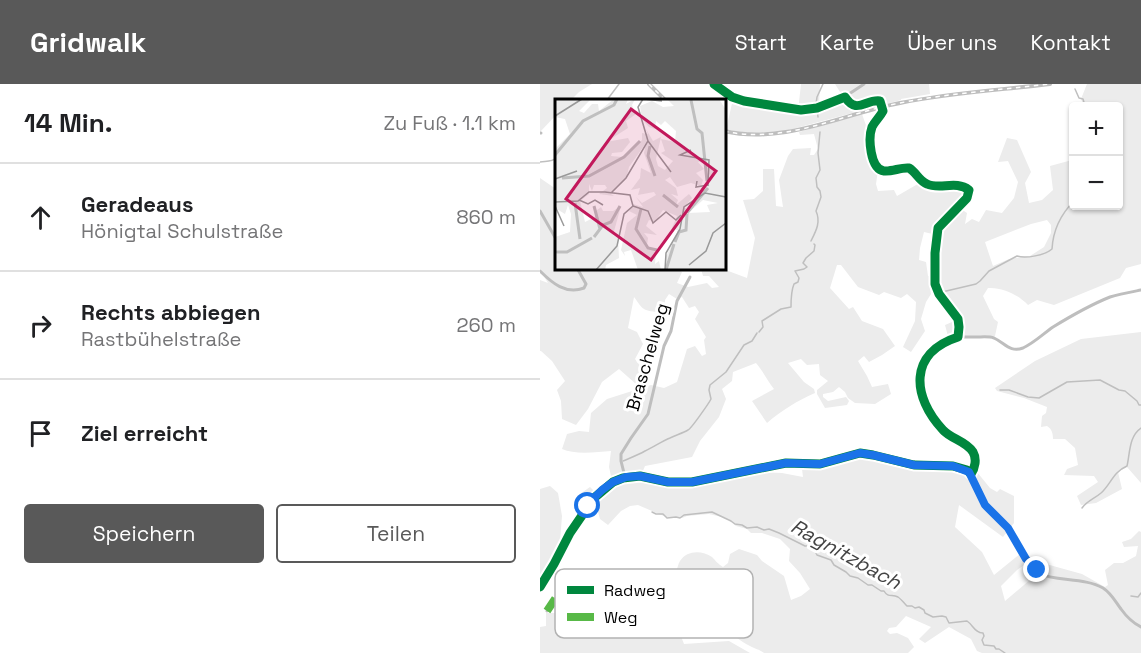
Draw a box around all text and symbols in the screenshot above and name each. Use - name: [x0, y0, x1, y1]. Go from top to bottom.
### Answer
- text: Gridwalk: [30, 24, 146, 60]
- text: Start: [735, 29, 787, 56]
- text: Karte: [820, 29, 874, 56]
- text: Über uns: [907, 29, 997, 56]
- text: Kontakt: [1030, 29, 1111, 56]
- inset map: [555, 99, 726, 270]
- map controls: [1069, 102, 1123, 210]
- button: +: [1069, 102, 1123, 156]
- text: 14 Min.: [24, 106, 113, 140]
- text: Zu Fuß · 1.1 km: [383, 110, 516, 136]
- button: −: [1069, 156, 1123, 210]
- text: Geradeaus: [81, 190, 193, 218]
- icon: ahead: [24, 201, 57, 234]
- text: 860 m: [456, 204, 516, 230]
- text: Hönigtal Schulstraße: [81, 218, 283, 244]
- text: Rechts abbiegen: [81, 298, 261, 326]
- street label: Braschelweg: [621, 300, 673, 414]
- icon: right: [24, 309, 57, 342]
- text: 260 m: [457, 312, 516, 338]
- text: Rastbühelstraße: [81, 326, 241, 352]
- icon: arrive: [24, 417, 57, 450]
- text: Ziel erreicht: [81, 419, 208, 447]
- route start: [574, 492, 600, 518]
- button: Speichern: [24, 504, 264, 563]
- button: Teilen: [276, 504, 516, 563]
- water label: Ragnitzbach: [786, 513, 906, 595]
- route end: [1023, 556, 1049, 582]
- legend: [555, 569, 753, 638]
- text: Radweg: [604, 580, 666, 601]
- text: Weg: [604, 607, 638, 628]

